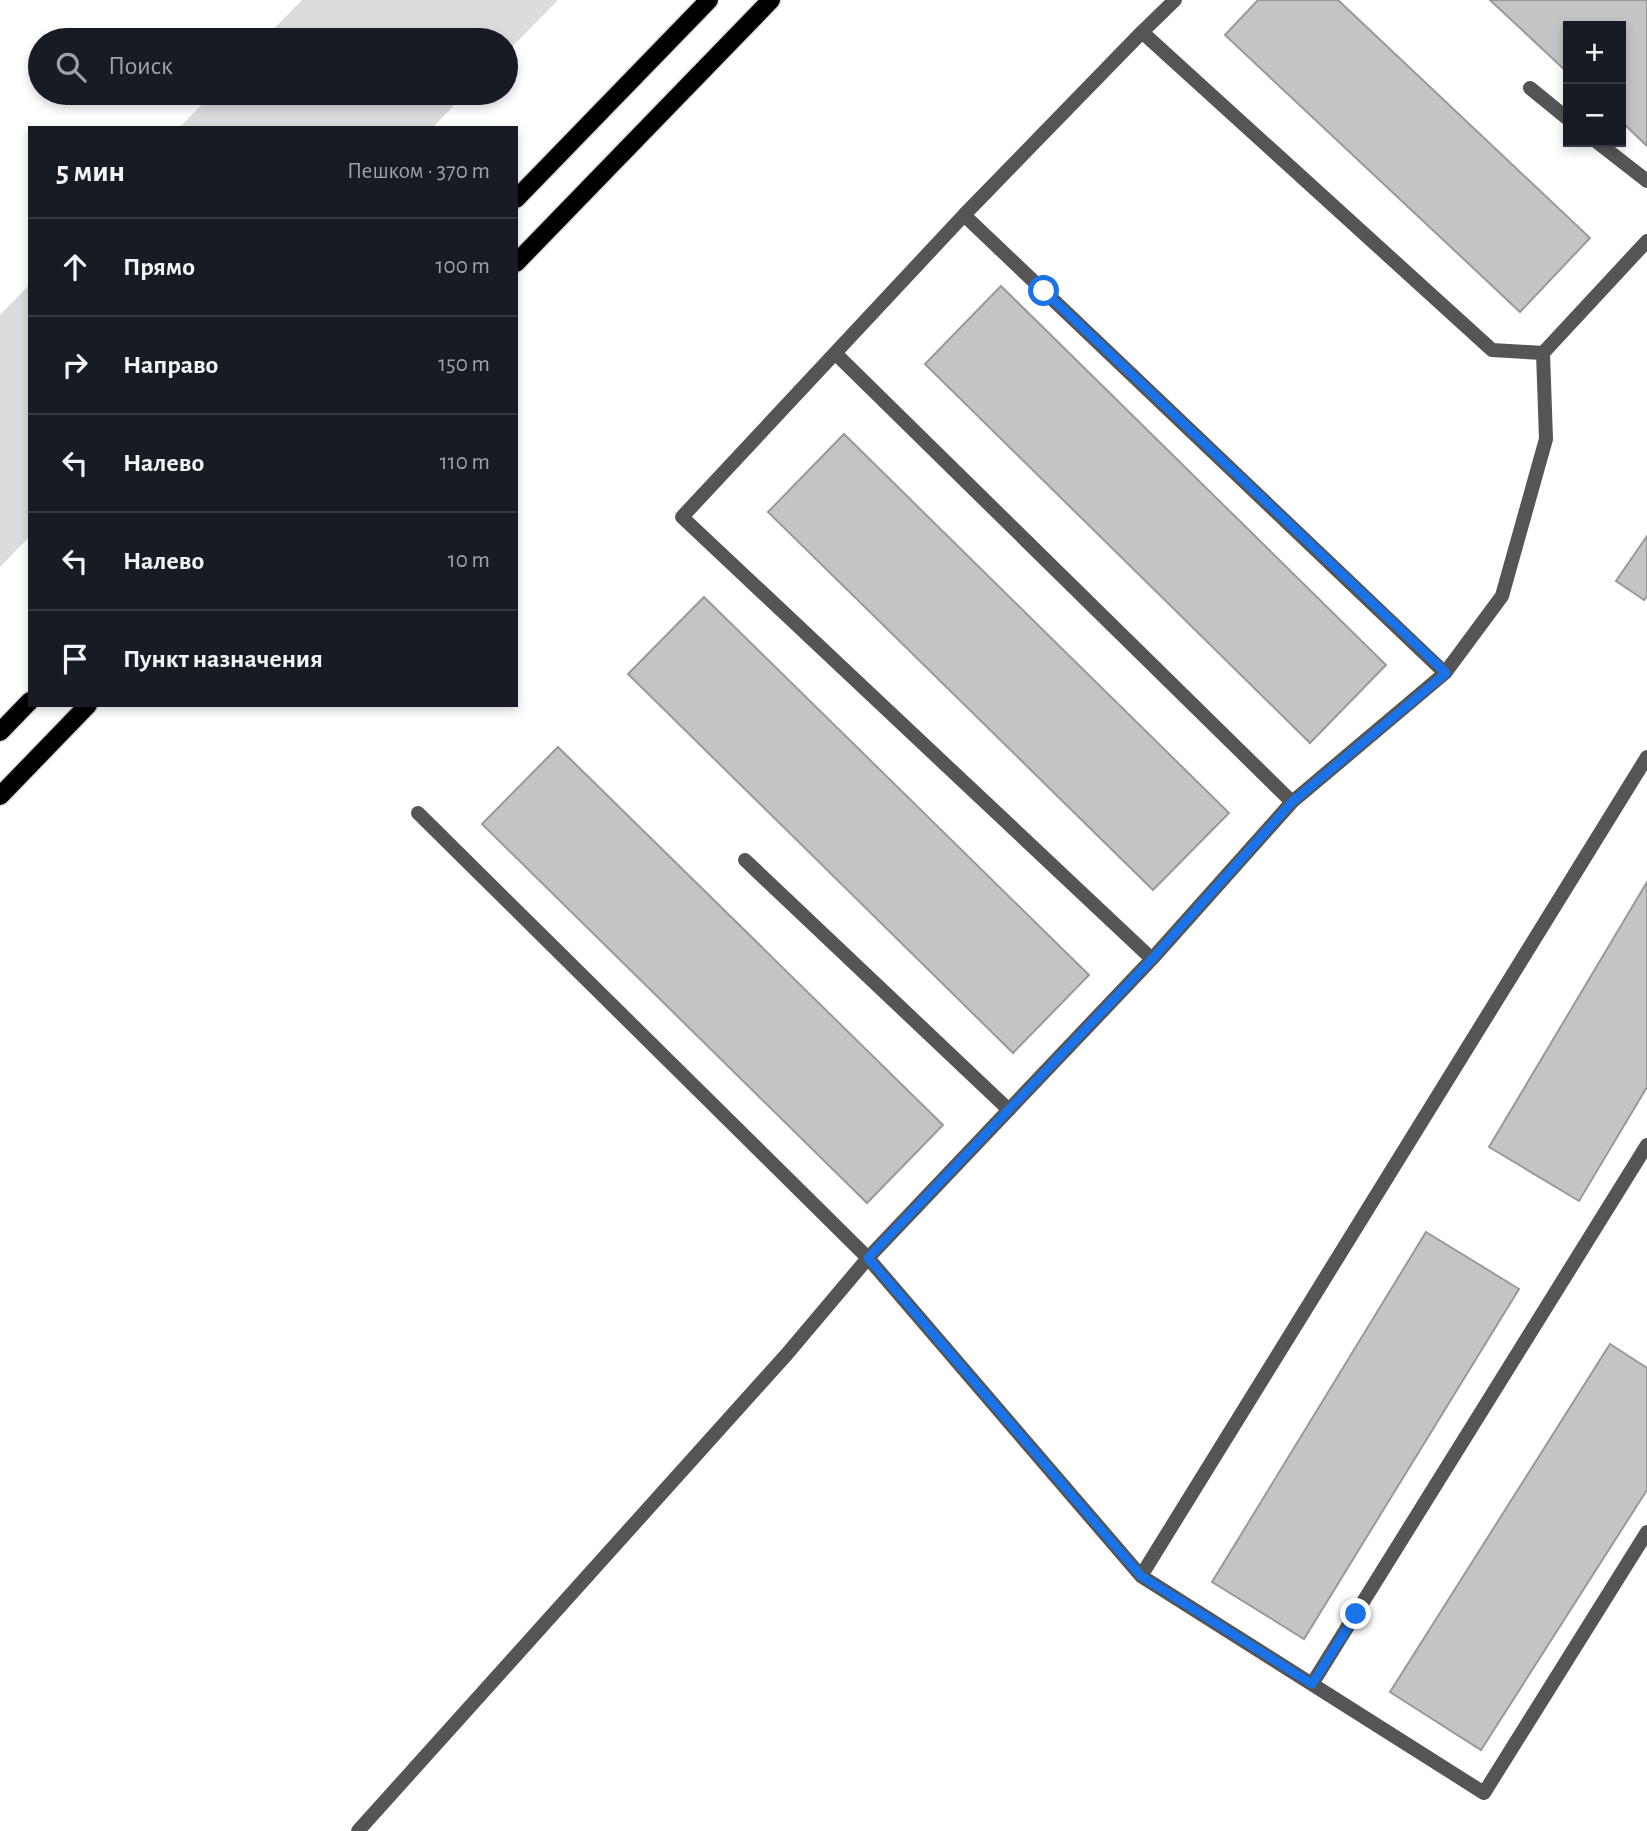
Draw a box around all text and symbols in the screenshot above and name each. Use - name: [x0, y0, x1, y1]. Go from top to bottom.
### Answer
- map controls: [1563, 21, 1626, 147]
- button: +: [1563, 21, 1626, 84]
- search box: [28, 28, 518, 105]
- icon: search: [52, 48, 90, 86]
- text: Поиск: [108, 53, 173, 79]
- button: −: [1563, 84, 1626, 147]
- text: 5 мин: [56, 157, 125, 187]
- text: Пешком · 370 m: [347, 160, 490, 183]
- icon: ahead: [56, 248, 94, 286]
- text: Прямо: [123, 254, 195, 280]
- text: 100 m: [436, 255, 490, 278]
- route start: [1028, 275, 1059, 306]
- icon: right: [56, 346, 94, 384]
- text: Направо: [123, 352, 218, 378]
- text: 150 m: [438, 353, 490, 376]
- icon: left: [56, 444, 94, 482]
- text: Налево: [123, 450, 204, 476]
- text: 110 m: [440, 451, 490, 474]
- icon: left: [56, 542, 94, 580]
- text: Налево: [123, 548, 204, 574]
- text: 10 m: [448, 549, 490, 572]
- icon: arrive: [56, 640, 94, 678]
- text: Пункт назначения: [123, 646, 323, 672]
- route end: [1340, 1598, 1371, 1629]

